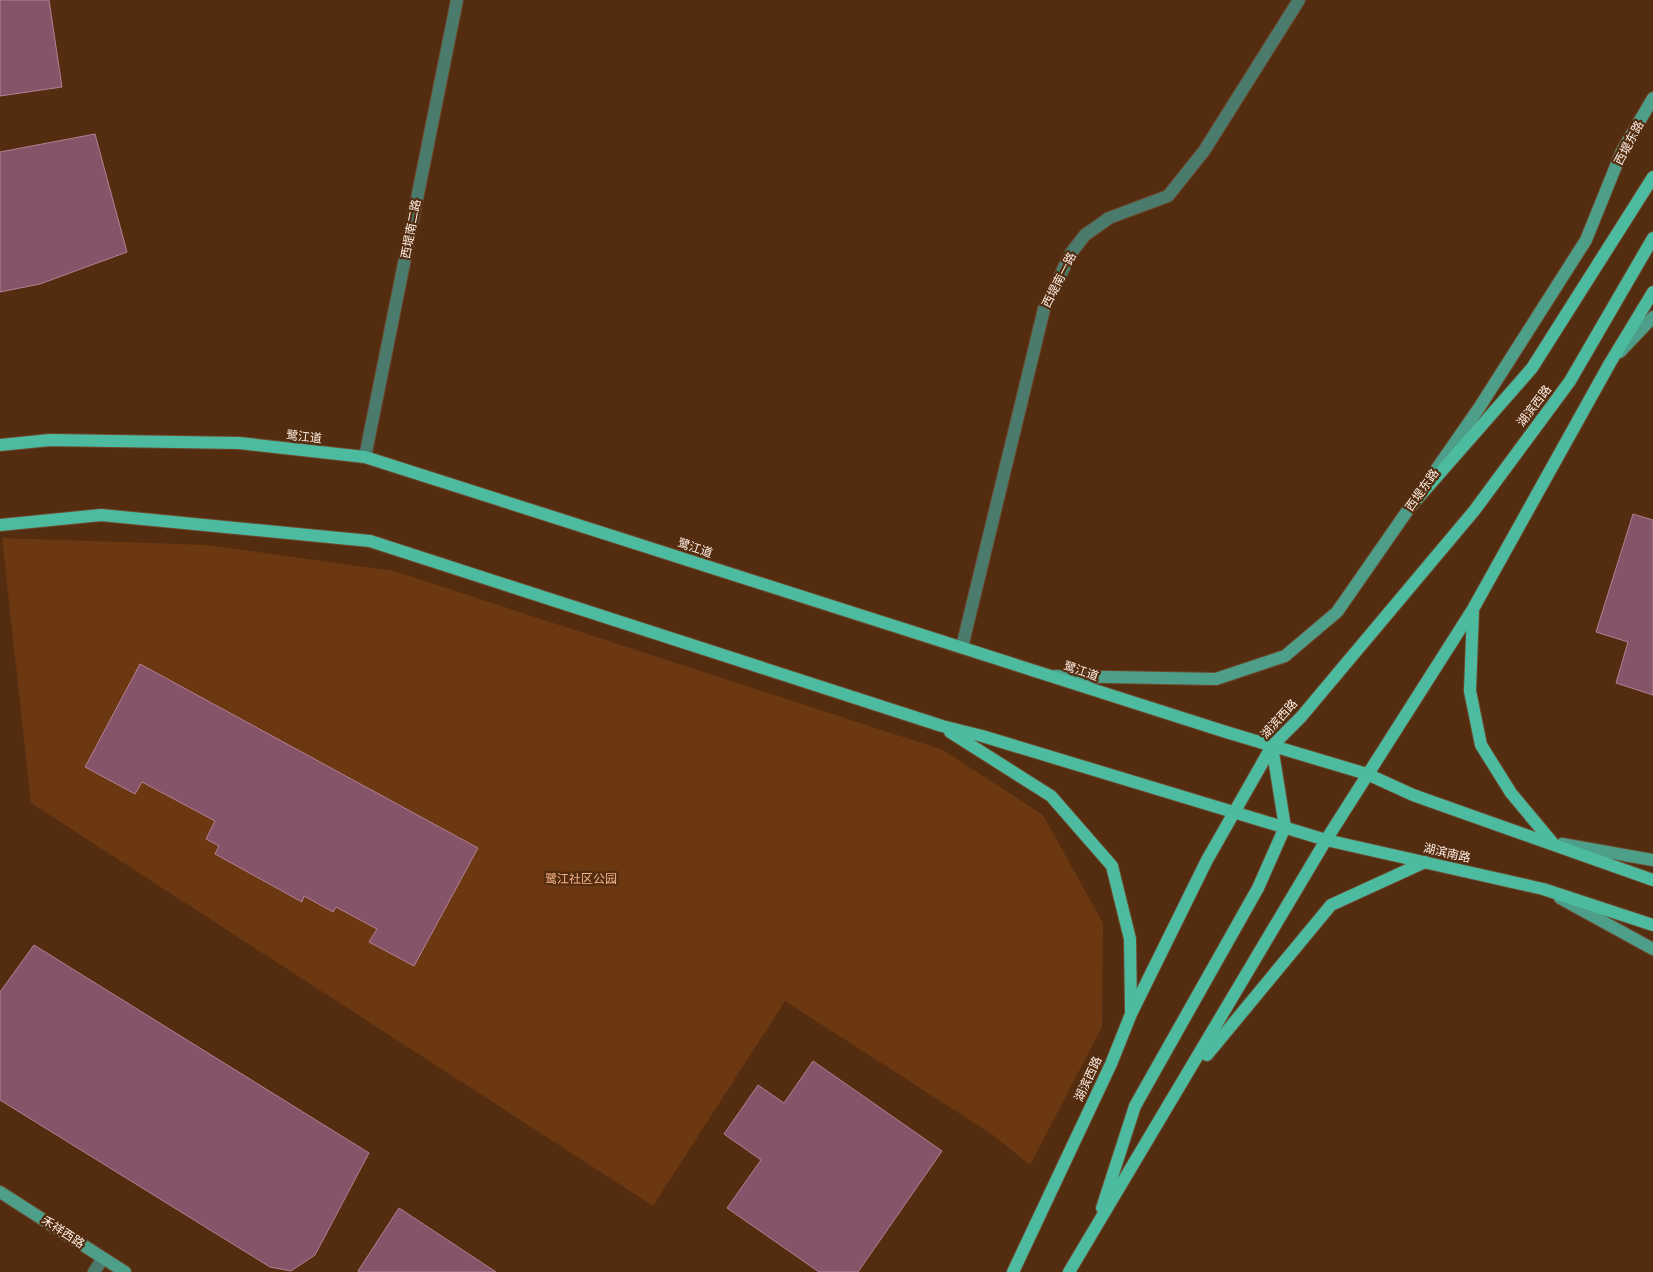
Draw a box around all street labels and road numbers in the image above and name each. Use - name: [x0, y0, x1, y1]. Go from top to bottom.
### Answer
- street label: 西堤东路: [1612, 119, 1646, 167]
- street label: 西堤南二路: [398, 198, 424, 260]
- street label: 西堤南一路: [1039, 250, 1079, 310]
- street label: 湖滨西路: [1514, 383, 1554, 429]
- street label: 鹭江道: [285, 428, 323, 446]
- street label: 西堤东路: [1402, 466, 1442, 514]
- street label: 鹭江道: [676, 536, 714, 560]
- street label: 鹭江道: [1062, 659, 1100, 683]
- street label: 湖滨西路: [1258, 696, 1300, 742]
- street label: 湖滨南路: [1422, 841, 1472, 865]
- street label: 湖滨西路: [1072, 1054, 1104, 1104]
- street label: 禾祥西路: [39, 1213, 87, 1251]

